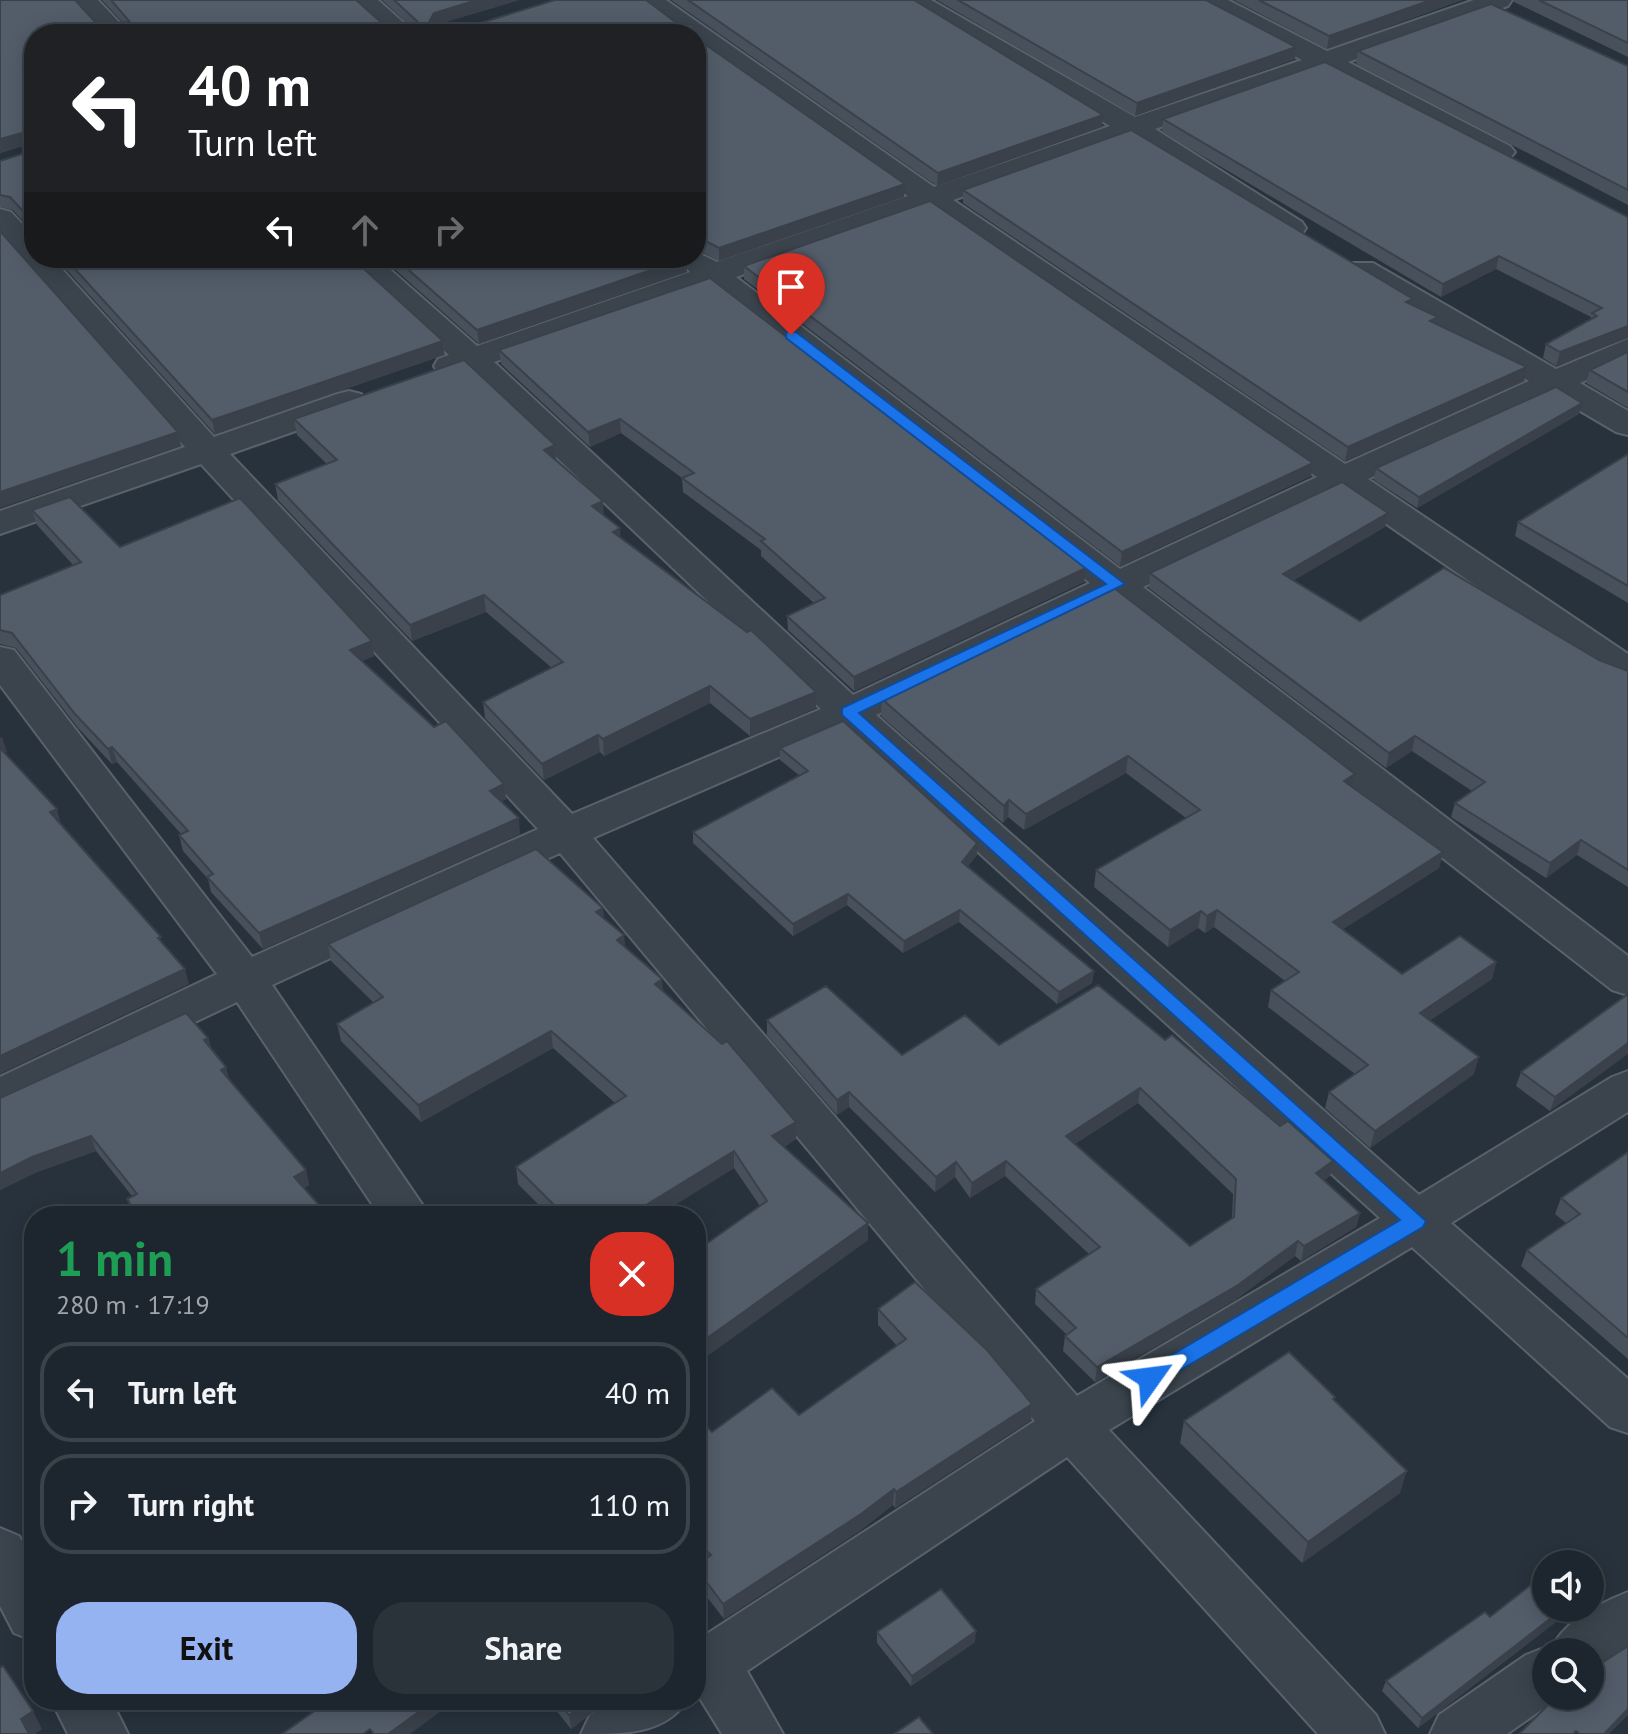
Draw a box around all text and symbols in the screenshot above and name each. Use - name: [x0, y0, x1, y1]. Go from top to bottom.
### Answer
- text: 40 m: [188, 49, 311, 121]
- icon: left: [56, 56, 160, 160]
- text: Turn left: [188, 119, 317, 166]
- icon: left: [259, 208, 303, 252]
- icon: ahead: [343, 208, 387, 252]
- icon: right: [427, 208, 471, 252]
- pin: [757, 253, 825, 335]
- icon: arrive: [769, 265, 813, 309]
- text: 1 min: [56, 1227, 173, 1289]
- button: close: [590, 1232, 674, 1316]
- text: 280 m · 17:19: [56, 1288, 210, 1321]
- position arrow: [1108, 1336, 1192, 1420]
- icon: left: [60, 1370, 104, 1414]
- text: Turn left: [128, 1373, 236, 1412]
- text: 40 m: [605, 1373, 670, 1412]
- icon: right: [60, 1482, 104, 1526]
- text: Turn right: [128, 1485, 254, 1524]
- text: 110 m: [589, 1485, 670, 1524]
- map controls: [1532, 1550, 1604, 1710]
- button: sound: [1532, 1550, 1604, 1622]
- button: Exit: [56, 1602, 357, 1694]
- button: Share: [373, 1602, 674, 1694]
- button: search: [1532, 1638, 1604, 1710]

